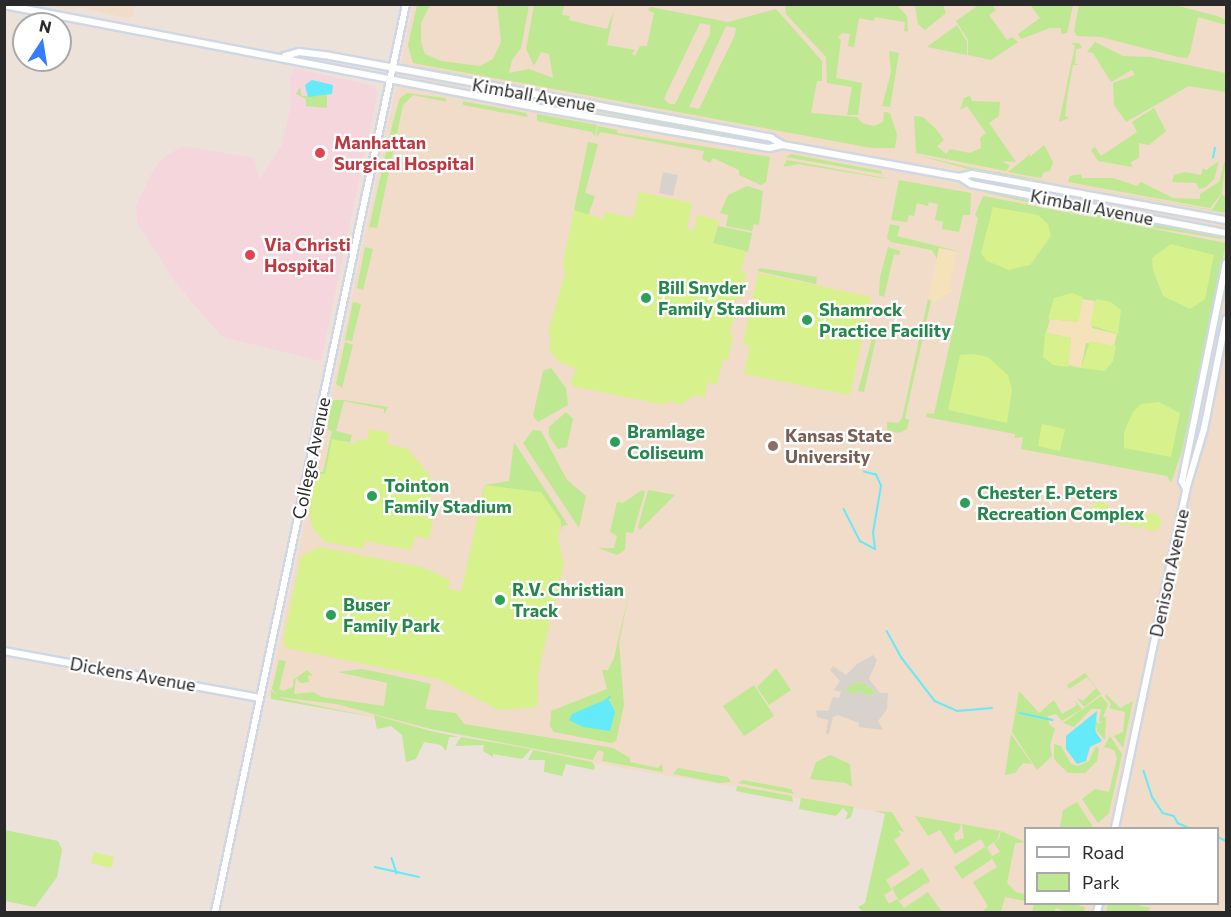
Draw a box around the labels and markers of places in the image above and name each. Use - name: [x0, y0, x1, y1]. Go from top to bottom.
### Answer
- place label: Manhattan Surgical Hospital: [334, 132, 474, 174]
- marker: Manhattan Surgical Hospital: [311, 144, 329, 162]
- place label: Via Christi Hospital: [264, 234, 351, 276]
- marker: Via Christi Hospital: [241, 246, 259, 264]
- place label: Bill Snyder Family Stadium: [658, 277, 786, 320]
- marker: Bill Snyder Family Stadium: [639, 291, 653, 305]
- place label: Shamrock Practice Facility: [819, 299, 951, 342]
- marker: Shamrock Practice Facility: [800, 313, 814, 327]
- place label: Bramlage Coliseum: [627, 421, 705, 464]
- place label: Kansas State University: [785, 425, 892, 468]
- marker: Bramlage Coliseum: [608, 435, 622, 449]
- marker: Kansas State University: [766, 439, 780, 453]
- place label: Tointon Family Stadium: [384, 475, 512, 518]
- place label: Chester E. Peters Recreation Complex: [977, 482, 1144, 524]
- marker: Tointon Family Stadium: [365, 489, 379, 503]
- marker: Chester E. Peters Recreation Complex: [958, 496, 972, 510]
- place label: R.V. Christian Track: [512, 579, 624, 622]
- marker: R.V. Christian Track: [493, 593, 507, 607]
- place label: Buser Family Park: [343, 594, 440, 636]
- marker: Buser Family Park: [324, 608, 338, 622]

